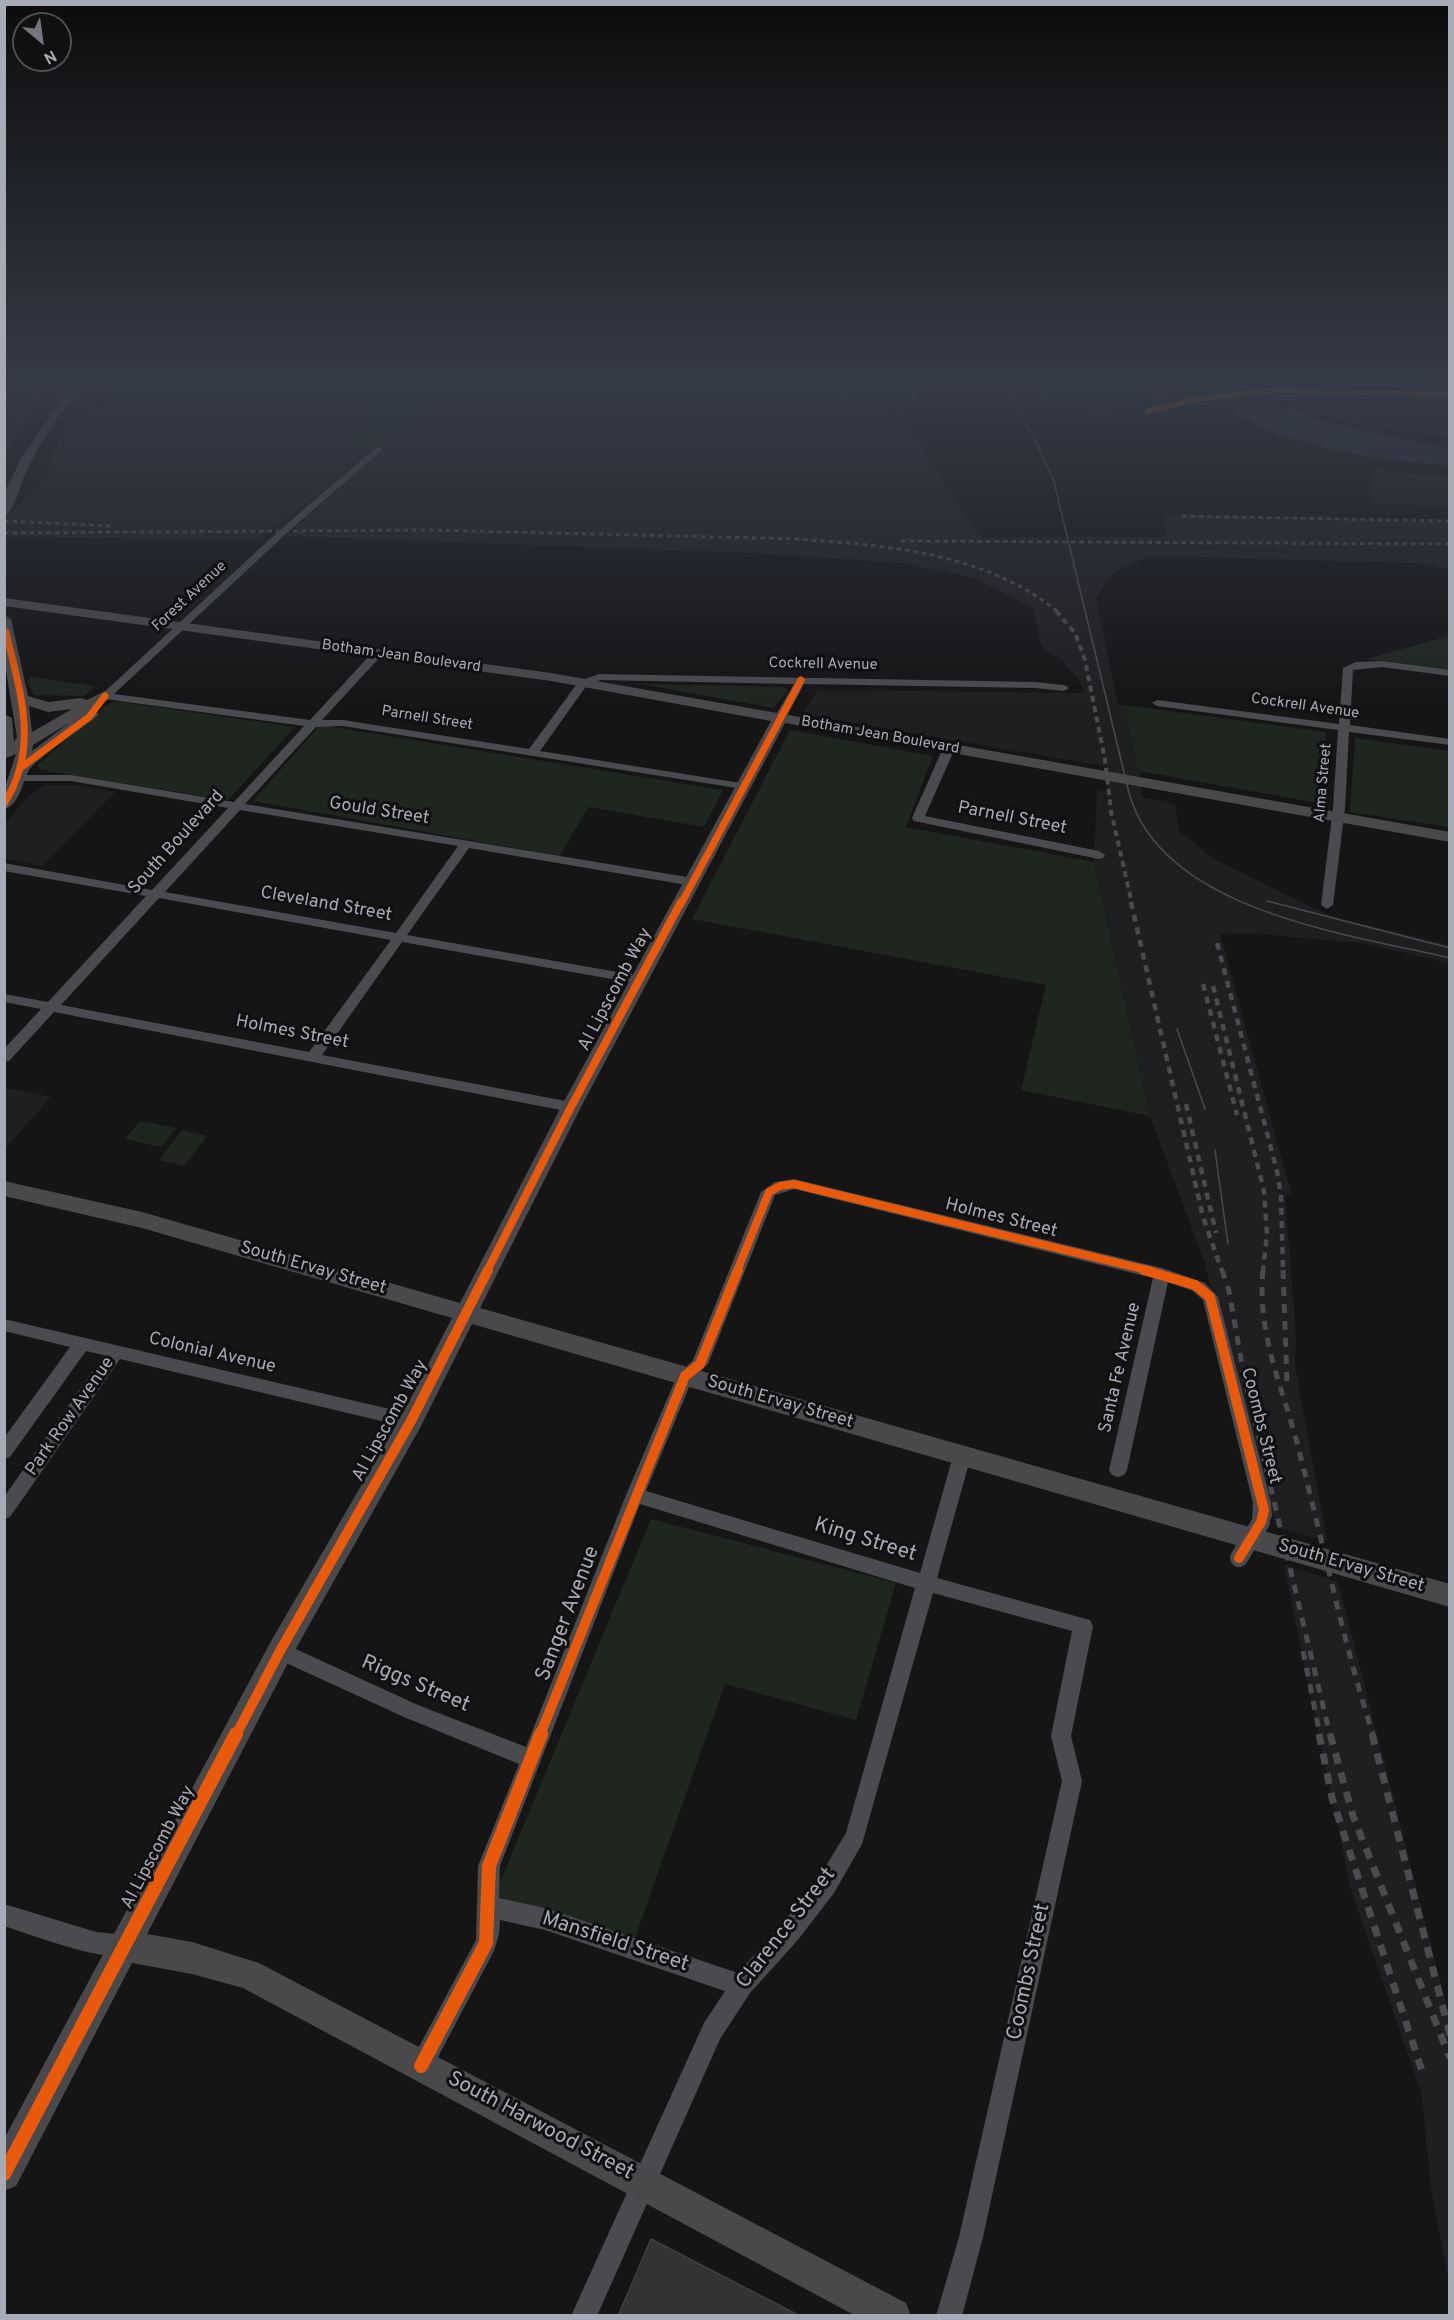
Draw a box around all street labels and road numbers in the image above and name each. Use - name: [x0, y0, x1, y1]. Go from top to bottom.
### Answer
- street label: Forest Avenue: [149, 558, 231, 636]
- street label: Botham Jean Boulevard: [320, 637, 482, 677]
- street label: Cockrell Avenue: [768, 655, 878, 675]
- street label: Cockrell Avenue: [1250, 691, 1360, 723]
- street label: Parnell Street: [380, 703, 474, 735]
- street label: Botham Jean Boulevard: [799, 713, 961, 759]
- street label: Alma Street: [1312, 743, 1336, 823]
- street label: South Boulevard: [125, 786, 229, 900]
- street label: Gould Street: [327, 793, 431, 831]
- street label: Parnell Street: [956, 798, 1068, 840]
- street label: Cleveland Street: [259, 883, 393, 927]
- street label: Al Lipscomb Way: [574, 925, 658, 1055]
- street label: Holmes Street: [234, 1011, 350, 1055]
- street label: Holmes Street: [943, 1195, 1059, 1243]
- street label: South Ervay Street: [237, 1238, 389, 1300]
- street label: Santa Fe Avenue: [1095, 1301, 1147, 1435]
- street label: Colonial Avenue: [146, 1329, 278, 1379]
- street label: Park Row Avenue: [22, 1353, 120, 1481]
- street label: Al Lipscomb Way: [348, 1356, 434, 1486]
- street label: Coombs Street: [1235, 1365, 1285, 1487]
- street label: South Ervay Street: [704, 1372, 856, 1434]
- street label: King Street: [811, 1513, 919, 1569]
- street label: South Ervay Street: [1275, 1536, 1427, 1598]
- street label: Sanger Avenue: [532, 1543, 606, 1685]
- street label: Riggs Street: [357, 1651, 473, 1719]
- street label: Al Lipscomb Way: [117, 1783, 201, 1913]
- street label: Clarence Street: [732, 1864, 842, 1994]
- street label: Coombs Street: [1003, 1901, 1057, 2043]
- street label: Mansfield Street: [538, 1907, 692, 1979]
- street label: South Harwood Street: [443, 2067, 637, 2187]

